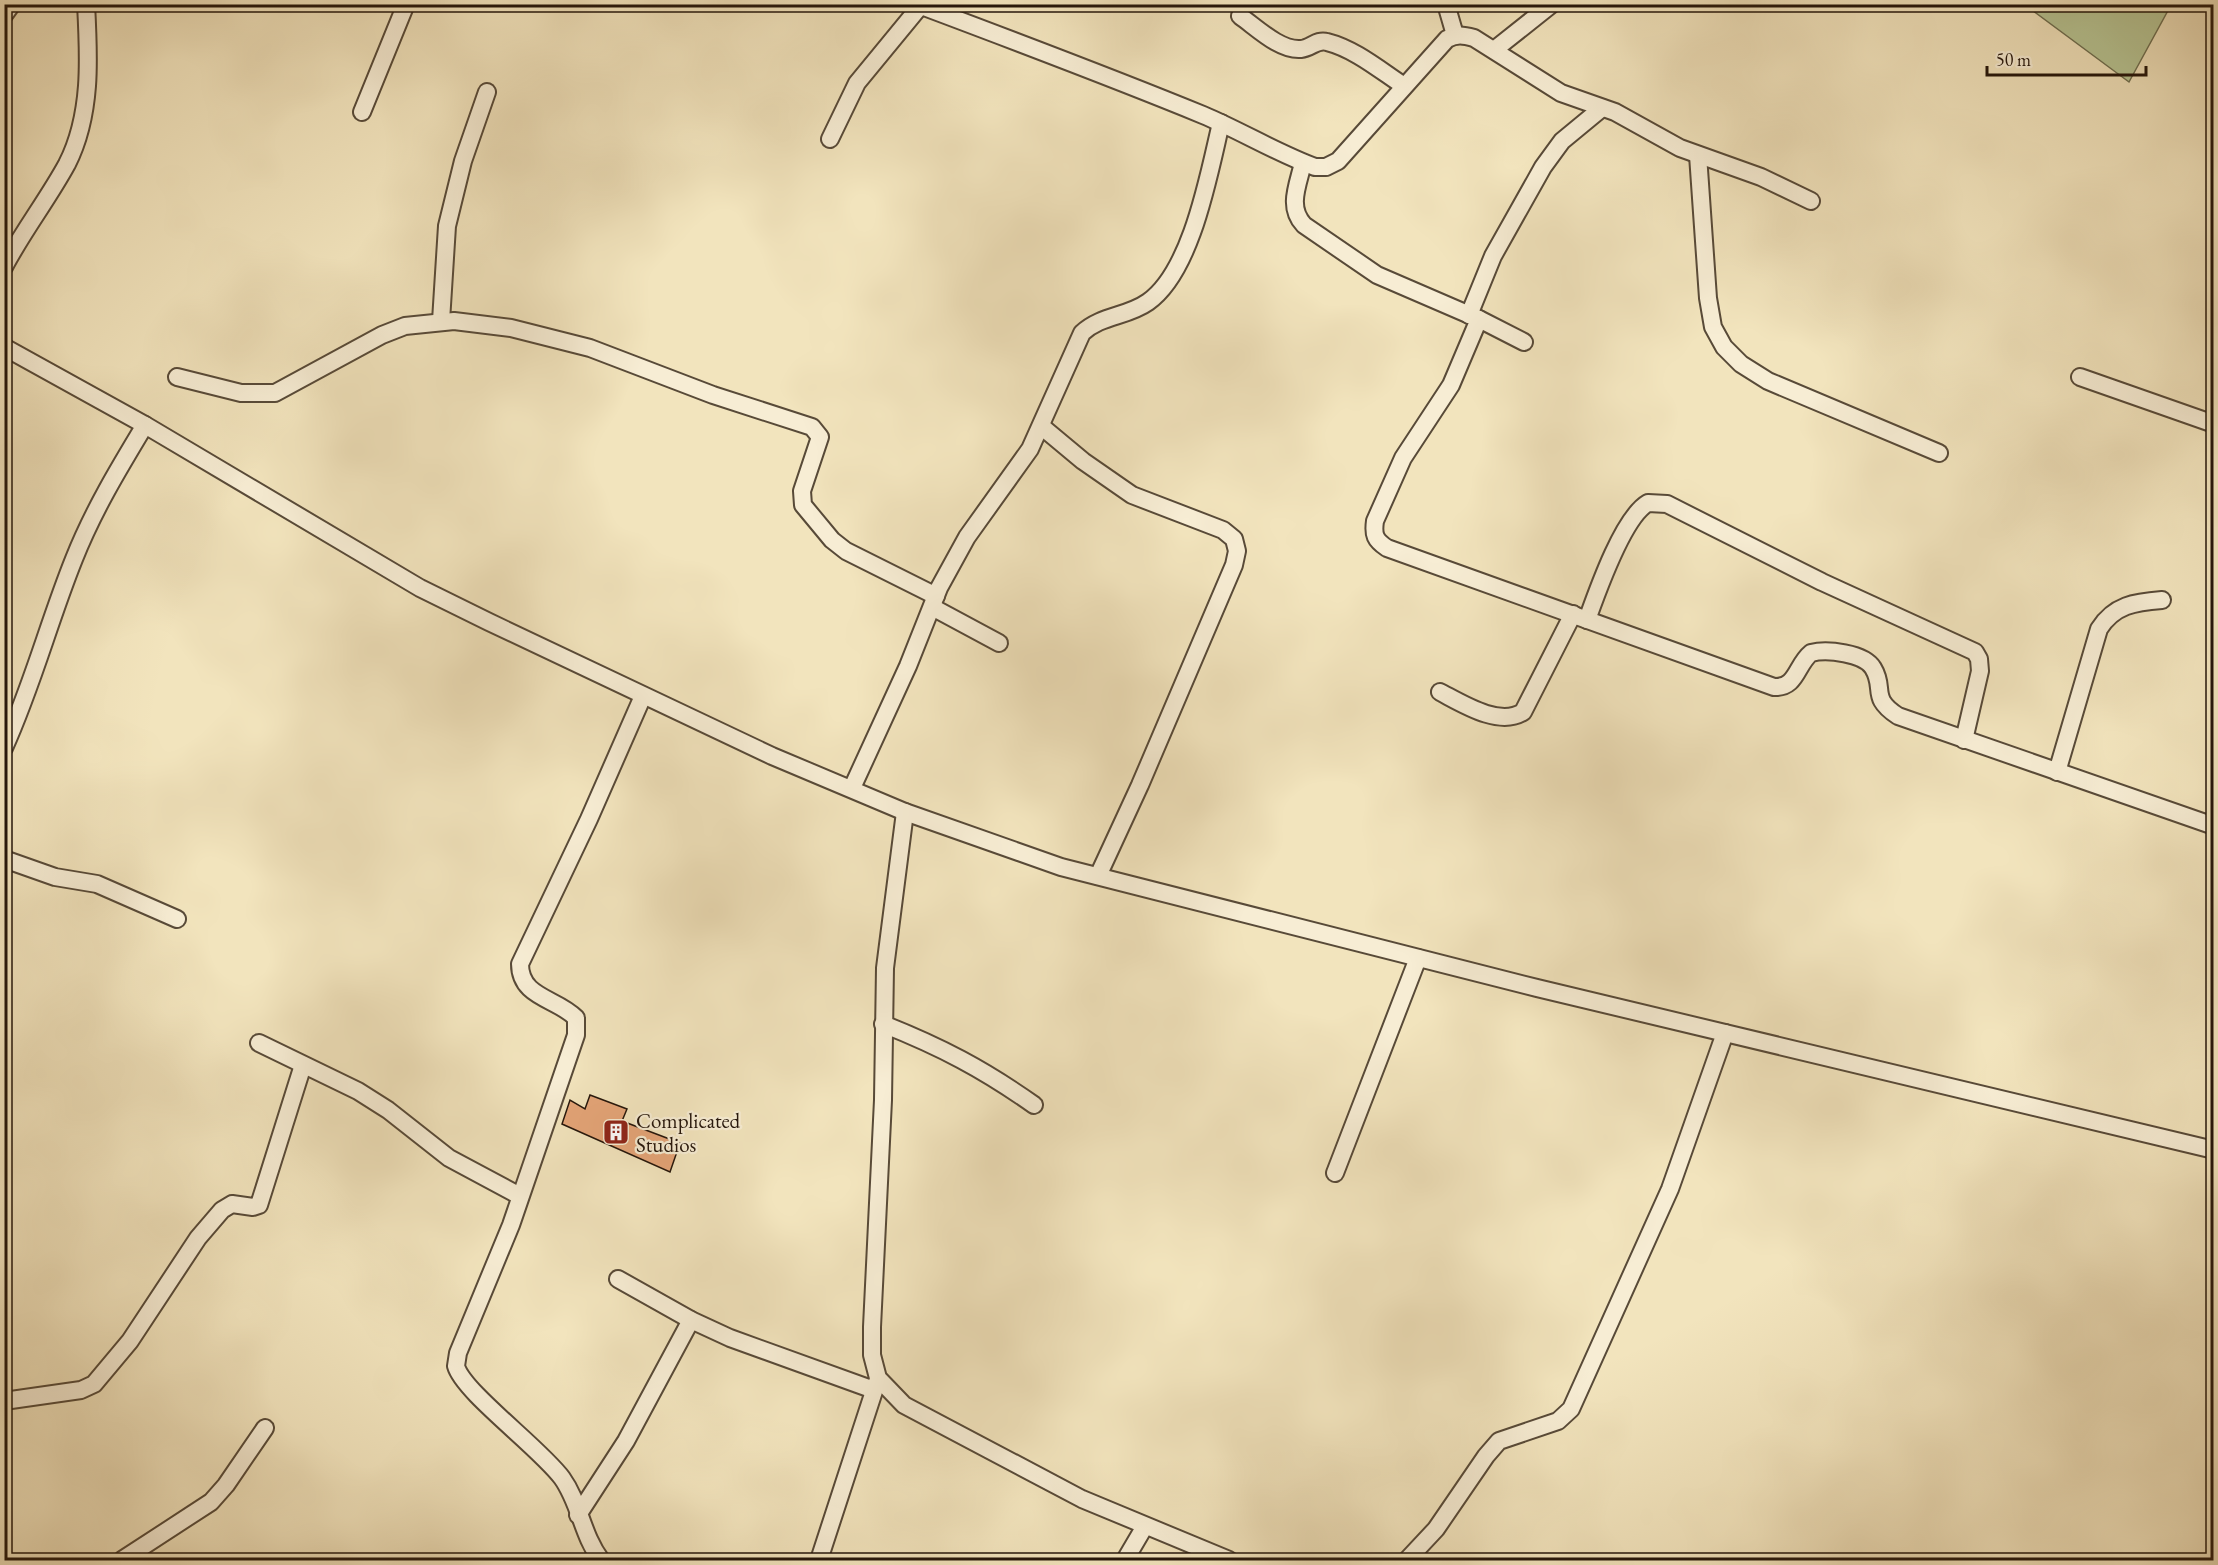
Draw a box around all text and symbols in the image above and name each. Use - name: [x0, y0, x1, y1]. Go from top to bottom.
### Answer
- scale bar: [1987, 39, 2146, 77]
- text: 50 m: [1996, 48, 2031, 71]
- place label: Complicated Studios: [636, 1107, 741, 1158]
- building icon: Complicated Studios: [601, 1117, 631, 1147]

